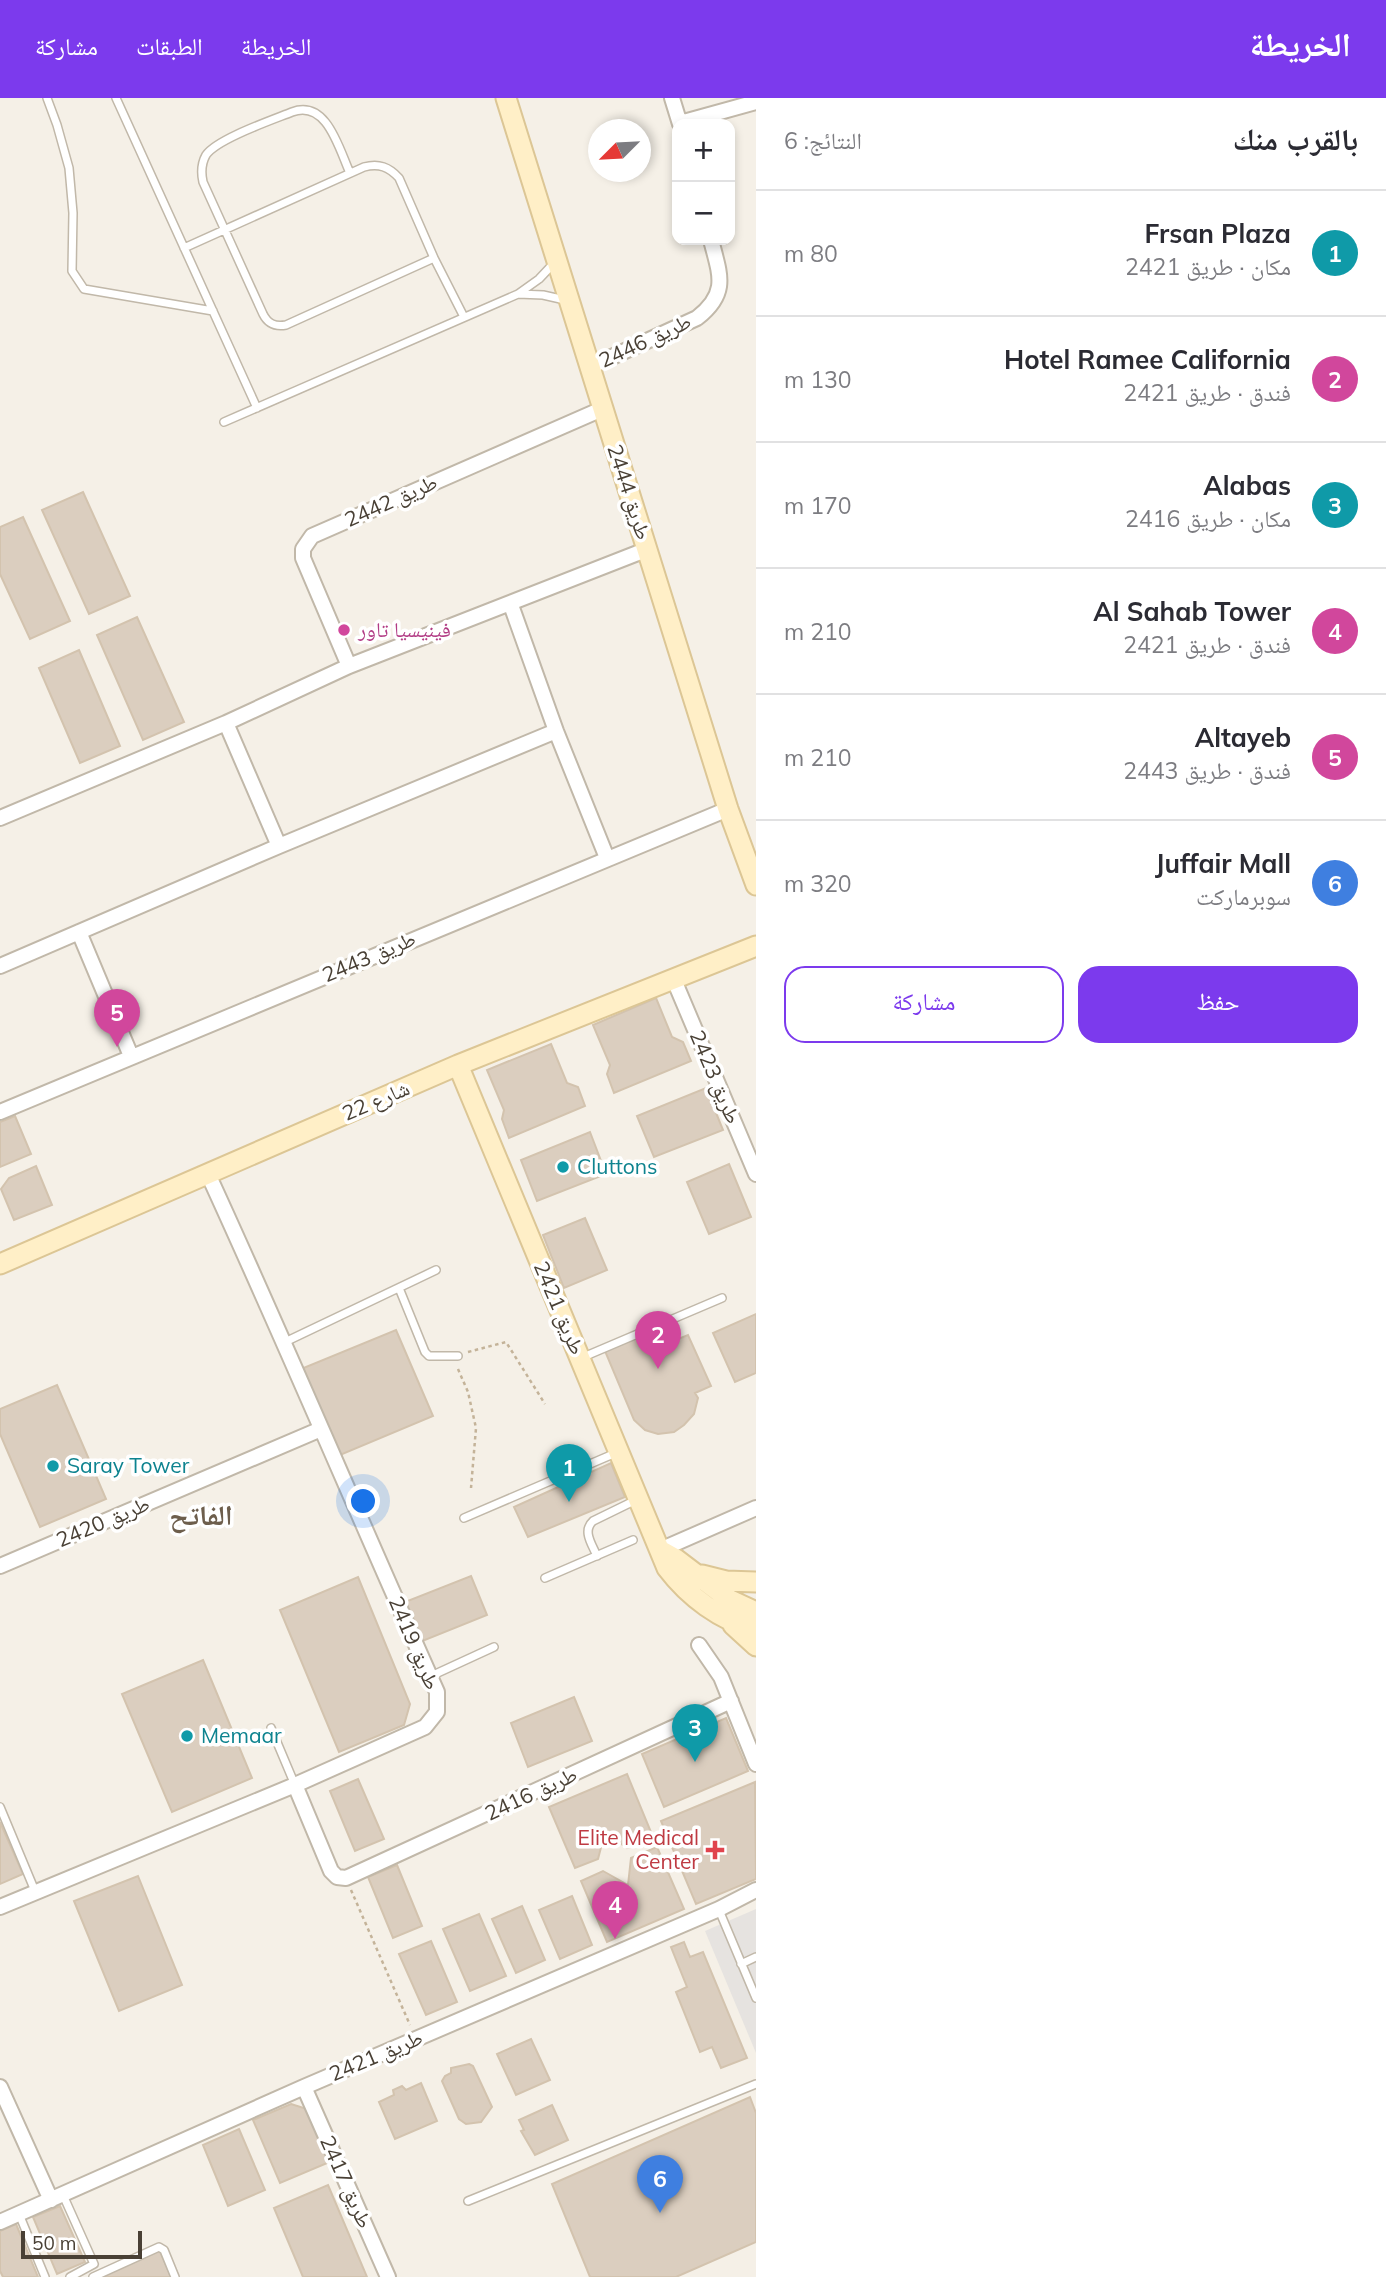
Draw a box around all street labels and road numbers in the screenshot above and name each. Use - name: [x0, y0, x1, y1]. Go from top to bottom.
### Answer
- street label: طريق 2446: [594, 307, 695, 374]
- street label: طريق 2444: [601, 441, 658, 543]
- street label: طريق 2442: [340, 468, 441, 533]
- street label: طريق 2443: [318, 925, 420, 988]
- street label: طريق 2423: [684, 1026, 747, 1128]
- street label: شارع 22: [338, 1074, 414, 1127]
- street label: طريق 2421: [528, 1257, 591, 1359]
- street label: طريق 2420: [52, 1490, 154, 1553]
- street label: طريق 2419: [383, 1592, 446, 1694]
- street label: طريق 2416: [480, 1760, 581, 1827]
- street label: طريق 2421: [325, 2024, 427, 2087]
- street label: طريق 2417: [314, 2131, 379, 2232]

